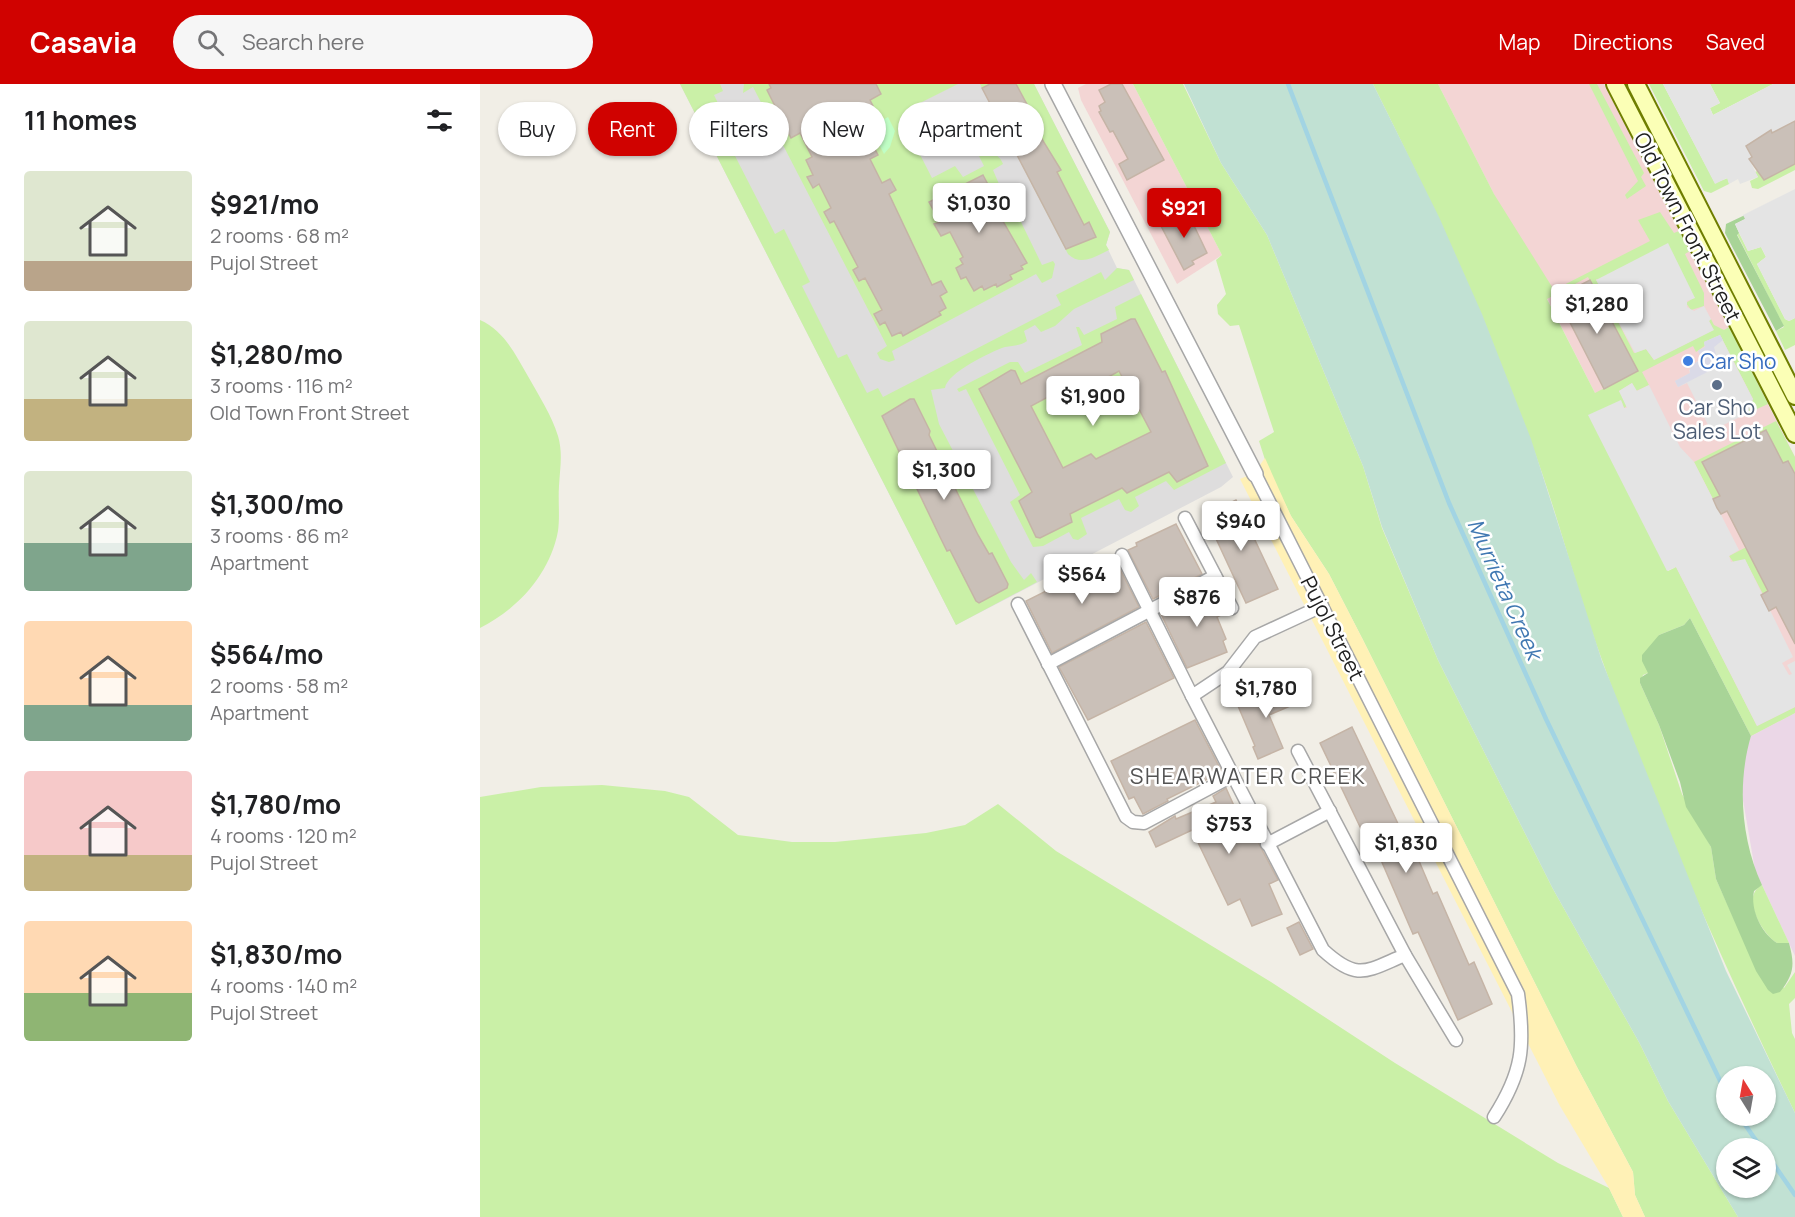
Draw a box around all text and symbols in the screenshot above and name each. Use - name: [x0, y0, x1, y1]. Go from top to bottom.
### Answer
- search box: [173, 15, 593, 69]
- text: Casavia: [30, 23, 137, 61]
- icon: search: [194, 26, 227, 59]
- text: Search here: [242, 27, 364, 57]
- text: Map: [1499, 28, 1540, 56]
- text: Directions: [1573, 28, 1673, 56]
- text: Saved: [1706, 28, 1765, 56]
- text: 11 homes: [24, 102, 137, 138]
- chip: Buy: [498, 102, 576, 156]
- chip: Rent: [588, 102, 677, 156]
- chip: Filters: [689, 102, 789, 156]
- chip: New: [801, 102, 886, 156]
- chip: Apartment: [898, 102, 1044, 156]
- icon: filters: [423, 104, 456, 137]
- street label: Old Town Front Street: [1628, 127, 1748, 327]
- pin: $1,030: [930, 183, 1028, 234]
- text: $921/mo: [210, 186, 319, 222]
- pin: $921: [1148, 188, 1220, 239]
- text: $1,030: [947, 189, 1011, 216]
- text: $921: [1161, 194, 1207, 221]
- icon: home: [72, 195, 144, 267]
- text: 2 rooms · 68 m²: [210, 222, 349, 249]
- text: Pujol Street: [210, 249, 318, 276]
- pin: $1,280: [1548, 284, 1646, 335]
- text: $1,280: [1565, 290, 1629, 317]
- text: $1,280/mo: [210, 336, 343, 372]
- icon: home: [72, 345, 144, 417]
- place label: Car Sho: [1700, 347, 1776, 375]
- marker: Car Sho: [1681, 354, 1695, 368]
- text: 3 rooms · 116 m²: [210, 372, 353, 399]
- pin: $1,900: [1044, 376, 1142, 427]
- marker: Car Sho Sales Lot: [1710, 378, 1724, 392]
- text: $1,900: [1060, 382, 1126, 409]
- place label: Car Sho Sales Lot: [1673, 393, 1761, 445]
- text: Old Town Front Street: [210, 399, 410, 426]
- pin: $1,300: [895, 450, 993, 501]
- text: $1,300: [912, 456, 976, 483]
- text: $1,300/mo: [210, 486, 344, 522]
- icon: home: [72, 495, 144, 567]
- pin: $940: [1205, 501, 1277, 552]
- text: $940: [1216, 507, 1266, 534]
- water label: Murrieta Creek: [1461, 514, 1551, 667]
- text: 3 rooms · 86 m²: [210, 522, 349, 549]
- text: Apartment: [210, 549, 309, 576]
- pin: $564: [1046, 554, 1118, 605]
- text: $564: [1058, 560, 1106, 587]
- street label: Pujol Street: [1295, 571, 1371, 685]
- pin: $876: [1161, 577, 1233, 628]
- text: $876: [1173, 583, 1221, 610]
- text: $564/mo: [210, 636, 323, 672]
- icon: home: [72, 645, 144, 717]
- pin: $1,780: [1217, 668, 1315, 719]
- text: 2 rooms · 58 m²: [210, 672, 348, 699]
- text: $1,780: [1235, 674, 1297, 701]
- text: Apartment: [210, 699, 309, 726]
- district label: SHEARWATER CREEK: [1130, 761, 1366, 791]
- text: $1,780/mo: [210, 786, 341, 822]
- icon: home: [72, 795, 144, 867]
- pin: $753: [1193, 804, 1265, 855]
- text: $753: [1206, 810, 1252, 837]
- text: 4 rooms · 120 m²: [210, 822, 357, 849]
- pin: $1,830: [1357, 823, 1455, 874]
- text: $1,830: [1374, 829, 1438, 856]
- text: Pujol Street: [210, 849, 318, 876]
- text: $1,830/mo: [210, 936, 342, 972]
- icon: home: [72, 945, 144, 1017]
- text: 4 rooms · 140 m²: [210, 972, 357, 999]
- text: Pujol Street: [210, 999, 318, 1026]
- north arrow: [1716, 1066, 1776, 1126]
- map controls: [1716, 1066, 1776, 1198]
- button: layers: [1716, 1138, 1776, 1198]

